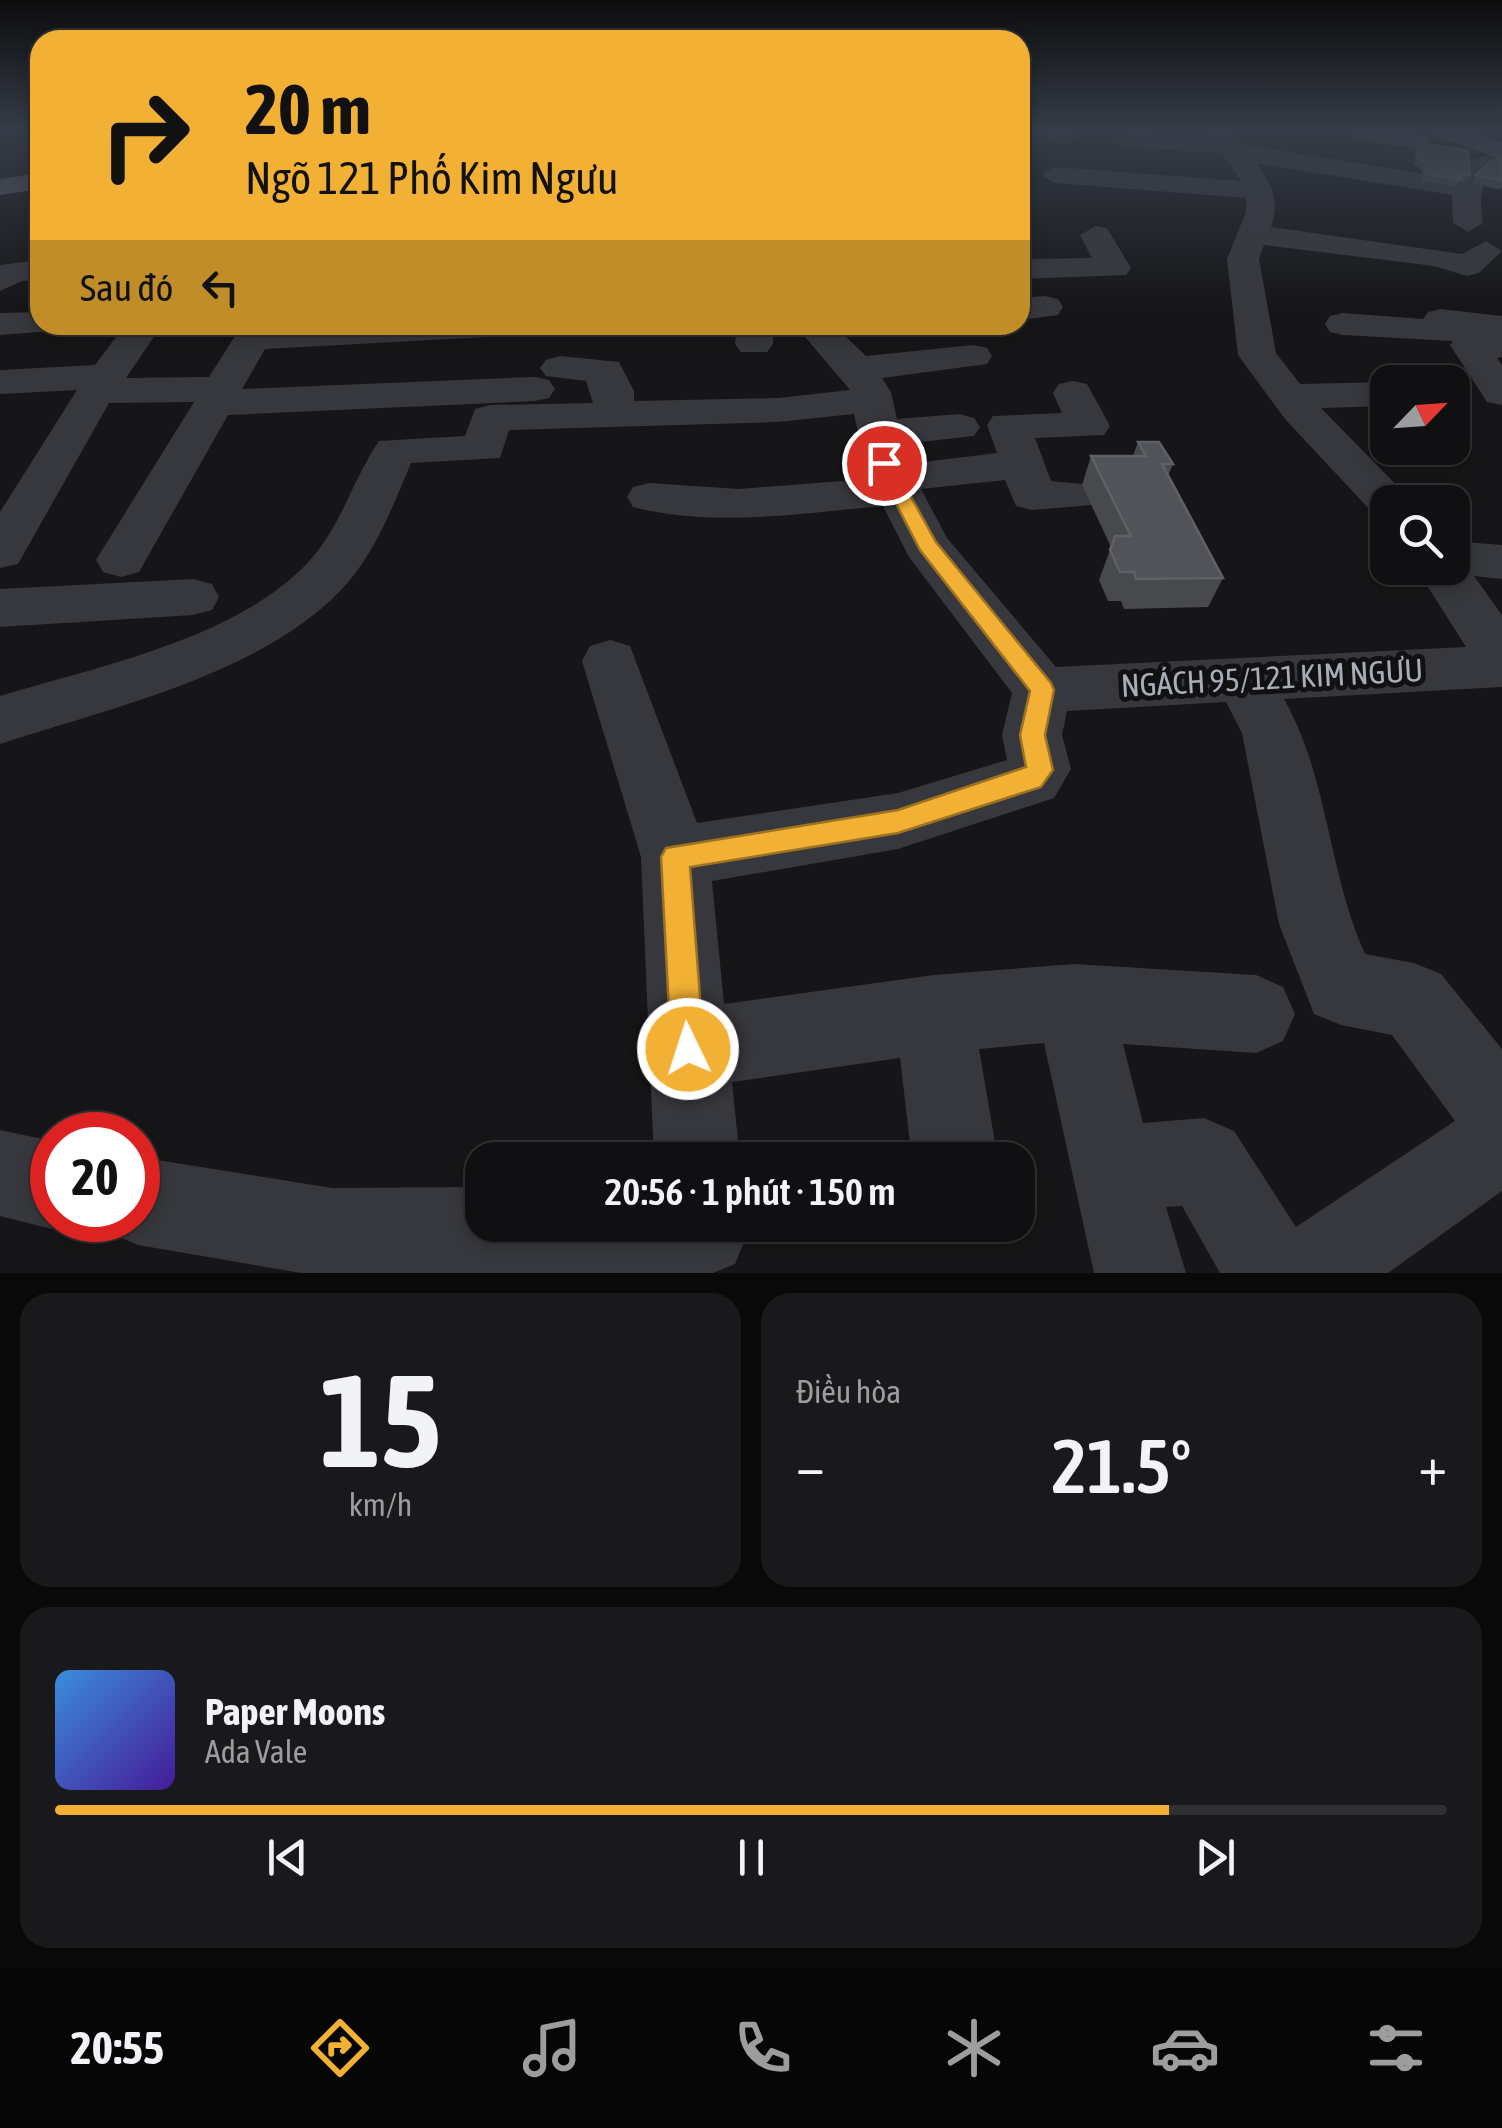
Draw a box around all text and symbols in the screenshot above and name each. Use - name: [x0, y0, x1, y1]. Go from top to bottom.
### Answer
- text: 20 m: [245, 69, 371, 149]
- icon: right: [80, 70, 210, 200]
- text: Ngõ 121 Phố Kim Ngưu: [245, 152, 618, 204]
- icon: left: [193, 260, 248, 315]
- text: Sau đó: [80, 266, 173, 309]
- north arrow: [1370, 365, 1470, 465]
- map controls: [1370, 365, 1470, 585]
- pin: [842, 421, 927, 506]
- icon: arrive: [857, 436, 912, 491]
- button: search: [1370, 485, 1470, 585]
- street label: NGÁCH 95/121 KIM NGƯU: [1120, 651, 1424, 704]
- position arrow: [636, 997, 740, 1101]
- speed limit sign: 20: [30, 1112, 160, 1242]
- text: 20:56 · 1 phút · 150 m: [604, 1170, 896, 1213]
- text: 15: [319, 1346, 442, 1495]
- text: Điều hòa: [796, 1373, 901, 1410]
- text: 21.5°: [1052, 1423, 1191, 1509]
- text: −: [796, 1434, 825, 1497]
- text: +: [1418, 1434, 1447, 1497]
- text: km/h: [349, 1486, 412, 1523]
- text: Paper Moons: [205, 1690, 385, 1733]
- text: Ada Vale: [205, 1733, 307, 1770]
- icon: previous: [260, 1830, 315, 1885]
- icon: pause: [724, 1830, 779, 1885]
- icon: next: [1188, 1830, 1243, 1885]
- icon: directions: [305, 2013, 375, 2083]
- icon: music: [517, 2013, 587, 2083]
- icon: phone: [728, 2013, 798, 2083]
- icon: climate: [939, 2013, 1009, 2083]
- icon: car: [1150, 2013, 1220, 2083]
- icon: filters: [1361, 2013, 1431, 2083]
- text: 20:55: [71, 2022, 164, 2074]

